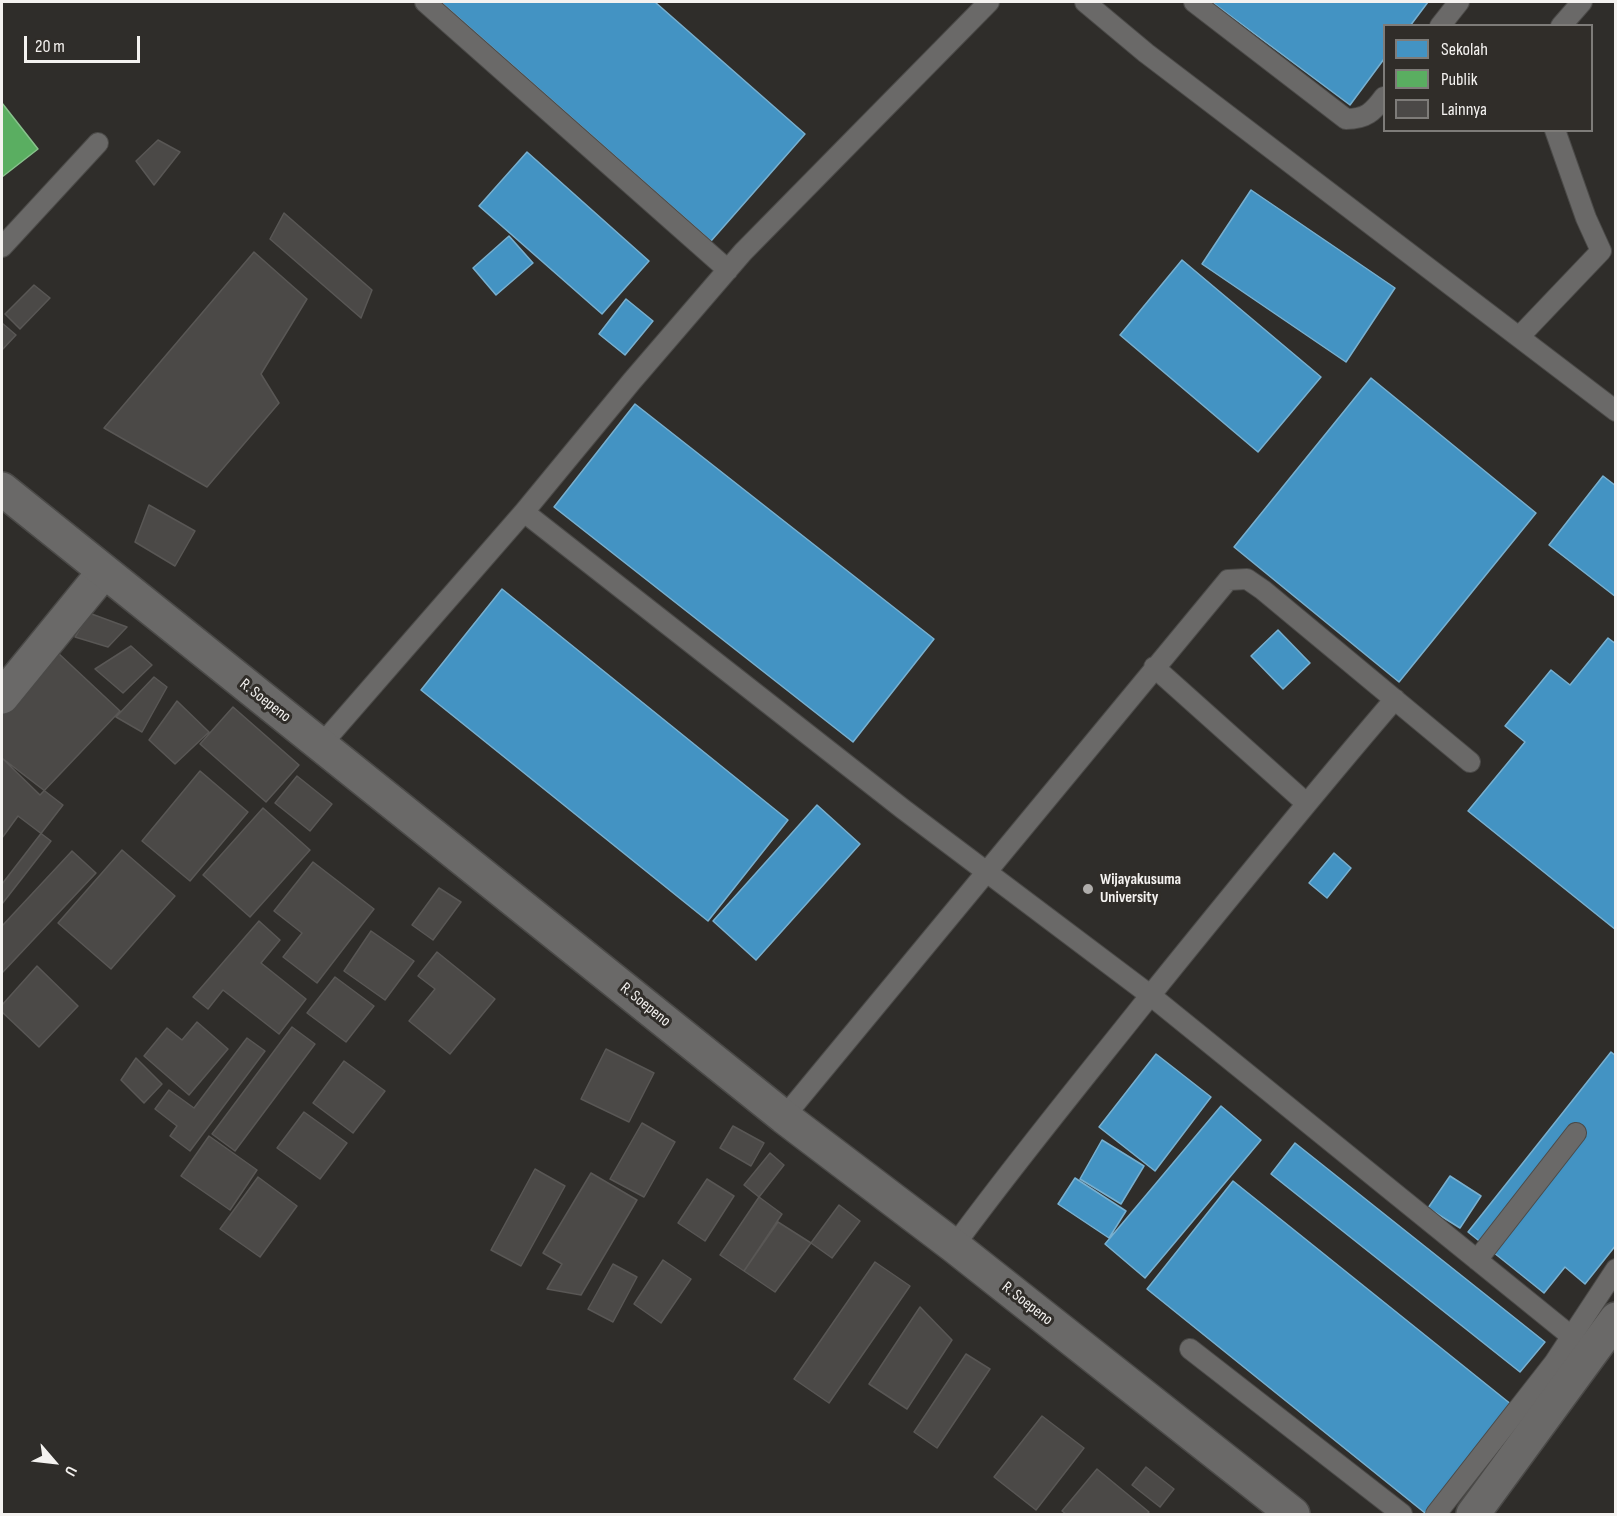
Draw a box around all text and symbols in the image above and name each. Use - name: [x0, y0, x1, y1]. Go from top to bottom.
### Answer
- scale bar: [27, 24, 142, 62]
- legend: [1383, 24, 1593, 132]
- text: 20 m: [35, 36, 65, 57]
- text: Sekolah: [1441, 39, 1488, 60]
- text: Publik: [1441, 69, 1478, 90]
- text: Lainnya: [1441, 99, 1487, 120]
- street label: R. Soepeno: [236, 675, 294, 727]
- place label: Wijayakusuma University: [1100, 870, 1181, 908]
- marker: Wijayakusuma University: [1081, 882, 1095, 896]
- street label: R. Soepeno: [616, 979, 674, 1031]
- street label: R. Soepeno: [998, 1278, 1056, 1330]
- north arrow: [24, 1432, 84, 1492]
- text: U: [60, 1463, 81, 1479]

